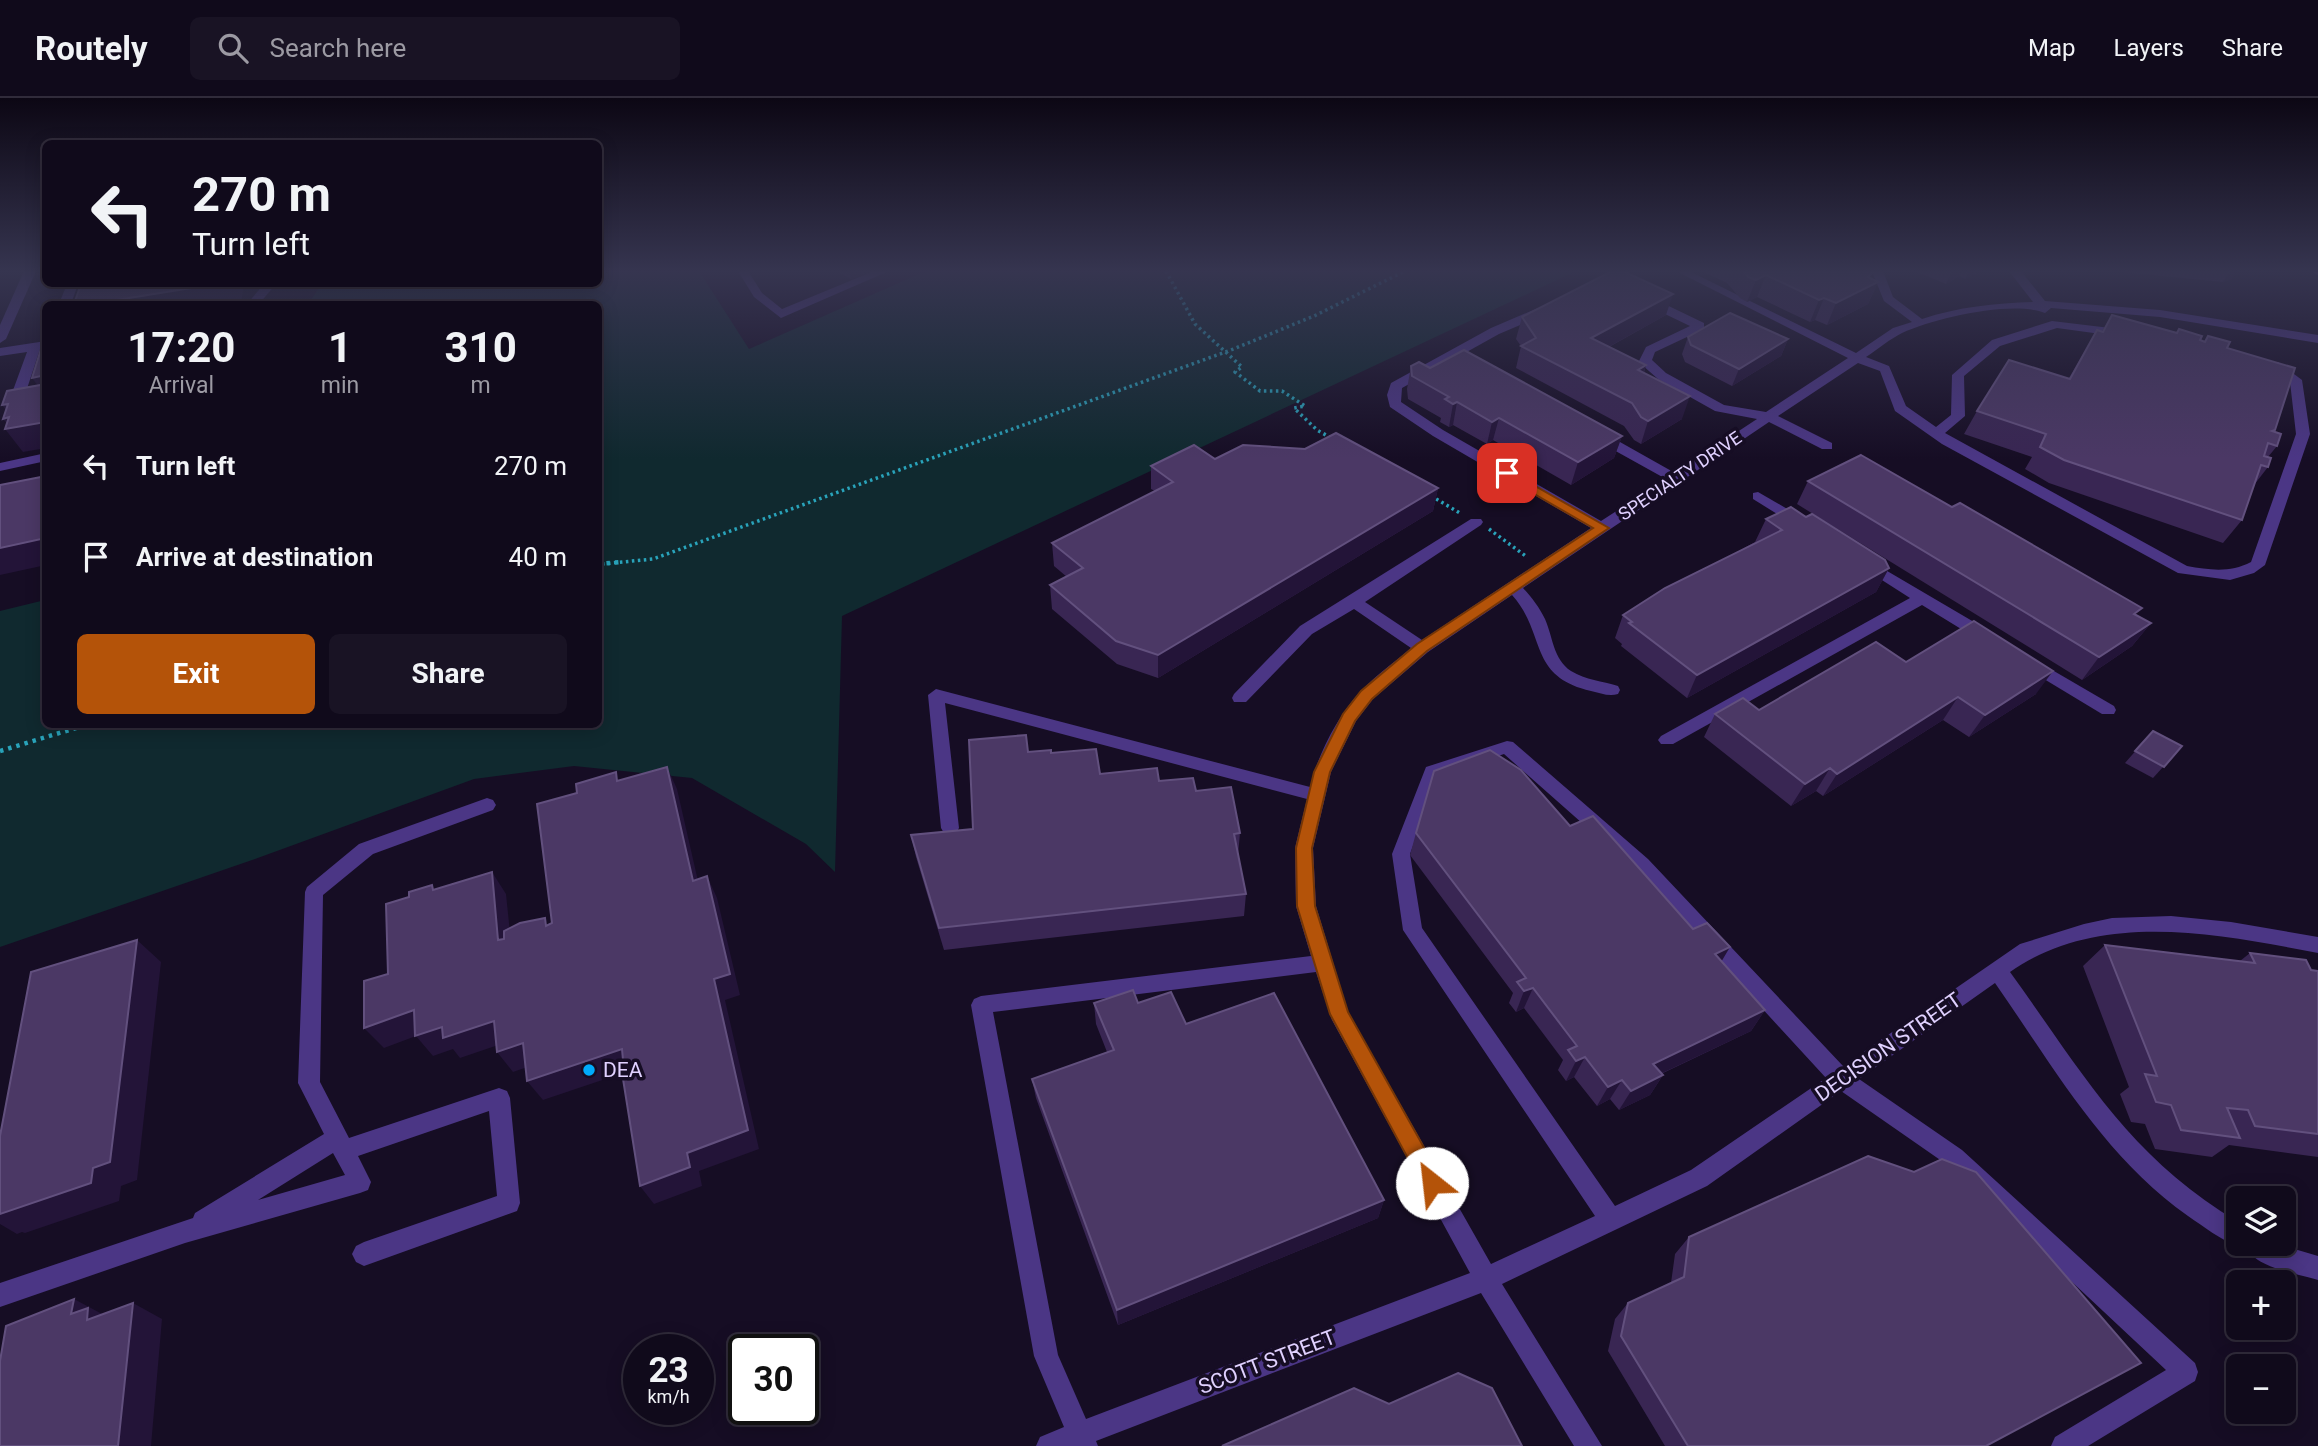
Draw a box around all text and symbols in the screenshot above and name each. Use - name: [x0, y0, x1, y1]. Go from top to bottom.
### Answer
- search box: [190, 17, 680, 80]
- text: Routely: [35, 29, 148, 68]
- icon: search: [214, 29, 252, 67]
- text: Search here: [270, 33, 406, 63]
- text: Map: [2028, 34, 2076, 62]
- text: Layers: [2114, 34, 2184, 62]
- text: Share: [2222, 34, 2283, 62]
- text: 270 m: [192, 166, 331, 223]
- icon: left: [77, 168, 168, 259]
- text: Turn left: [192, 225, 310, 263]
- text: 17:20: [127, 323, 235, 372]
- text: 1: [328, 323, 352, 372]
- text: 310: [444, 323, 517, 372]
- text: Arrival: [149, 372, 214, 399]
- text: min: [321, 372, 359, 399]
- text: m: [471, 372, 491, 399]
- street label: SPECIALTY DRIVE: [1614, 427, 1745, 524]
- pin: [1477, 443, 1537, 503]
- icon: left: [77, 447, 115, 485]
- text: Turn left: [136, 451, 235, 481]
- text: 270 m: [494, 451, 567, 481]
- icon: arrive: [1488, 454, 1526, 492]
- icon: arrive: [77, 538, 115, 576]
- text: Arrive at destination: [136, 542, 373, 572]
- text: 40 m: [509, 542, 567, 572]
- button: Exit: [77, 634, 315, 714]
- button: Share: [329, 634, 567, 714]
- street label: DECISION STREET: [1810, 987, 1966, 1106]
- place label: DEA: [603, 1058, 643, 1082]
- marker: DEA: [581, 1062, 597, 1078]
- position arrow: [1395, 1146, 1469, 1220]
- map controls: [2226, 1186, 2296, 1424]
- button: layers: [2226, 1186, 2296, 1256]
- button: +: [2226, 1270, 2296, 1340]
- street label: SCOTT STREET: [1195, 1325, 1339, 1399]
- speed limit sign: 30: [728, 1334, 819, 1425]
- text: 23: [648, 1350, 689, 1391]
- button: −: [2226, 1354, 2296, 1424]
- text: km/h: [647, 1386, 690, 1407]

